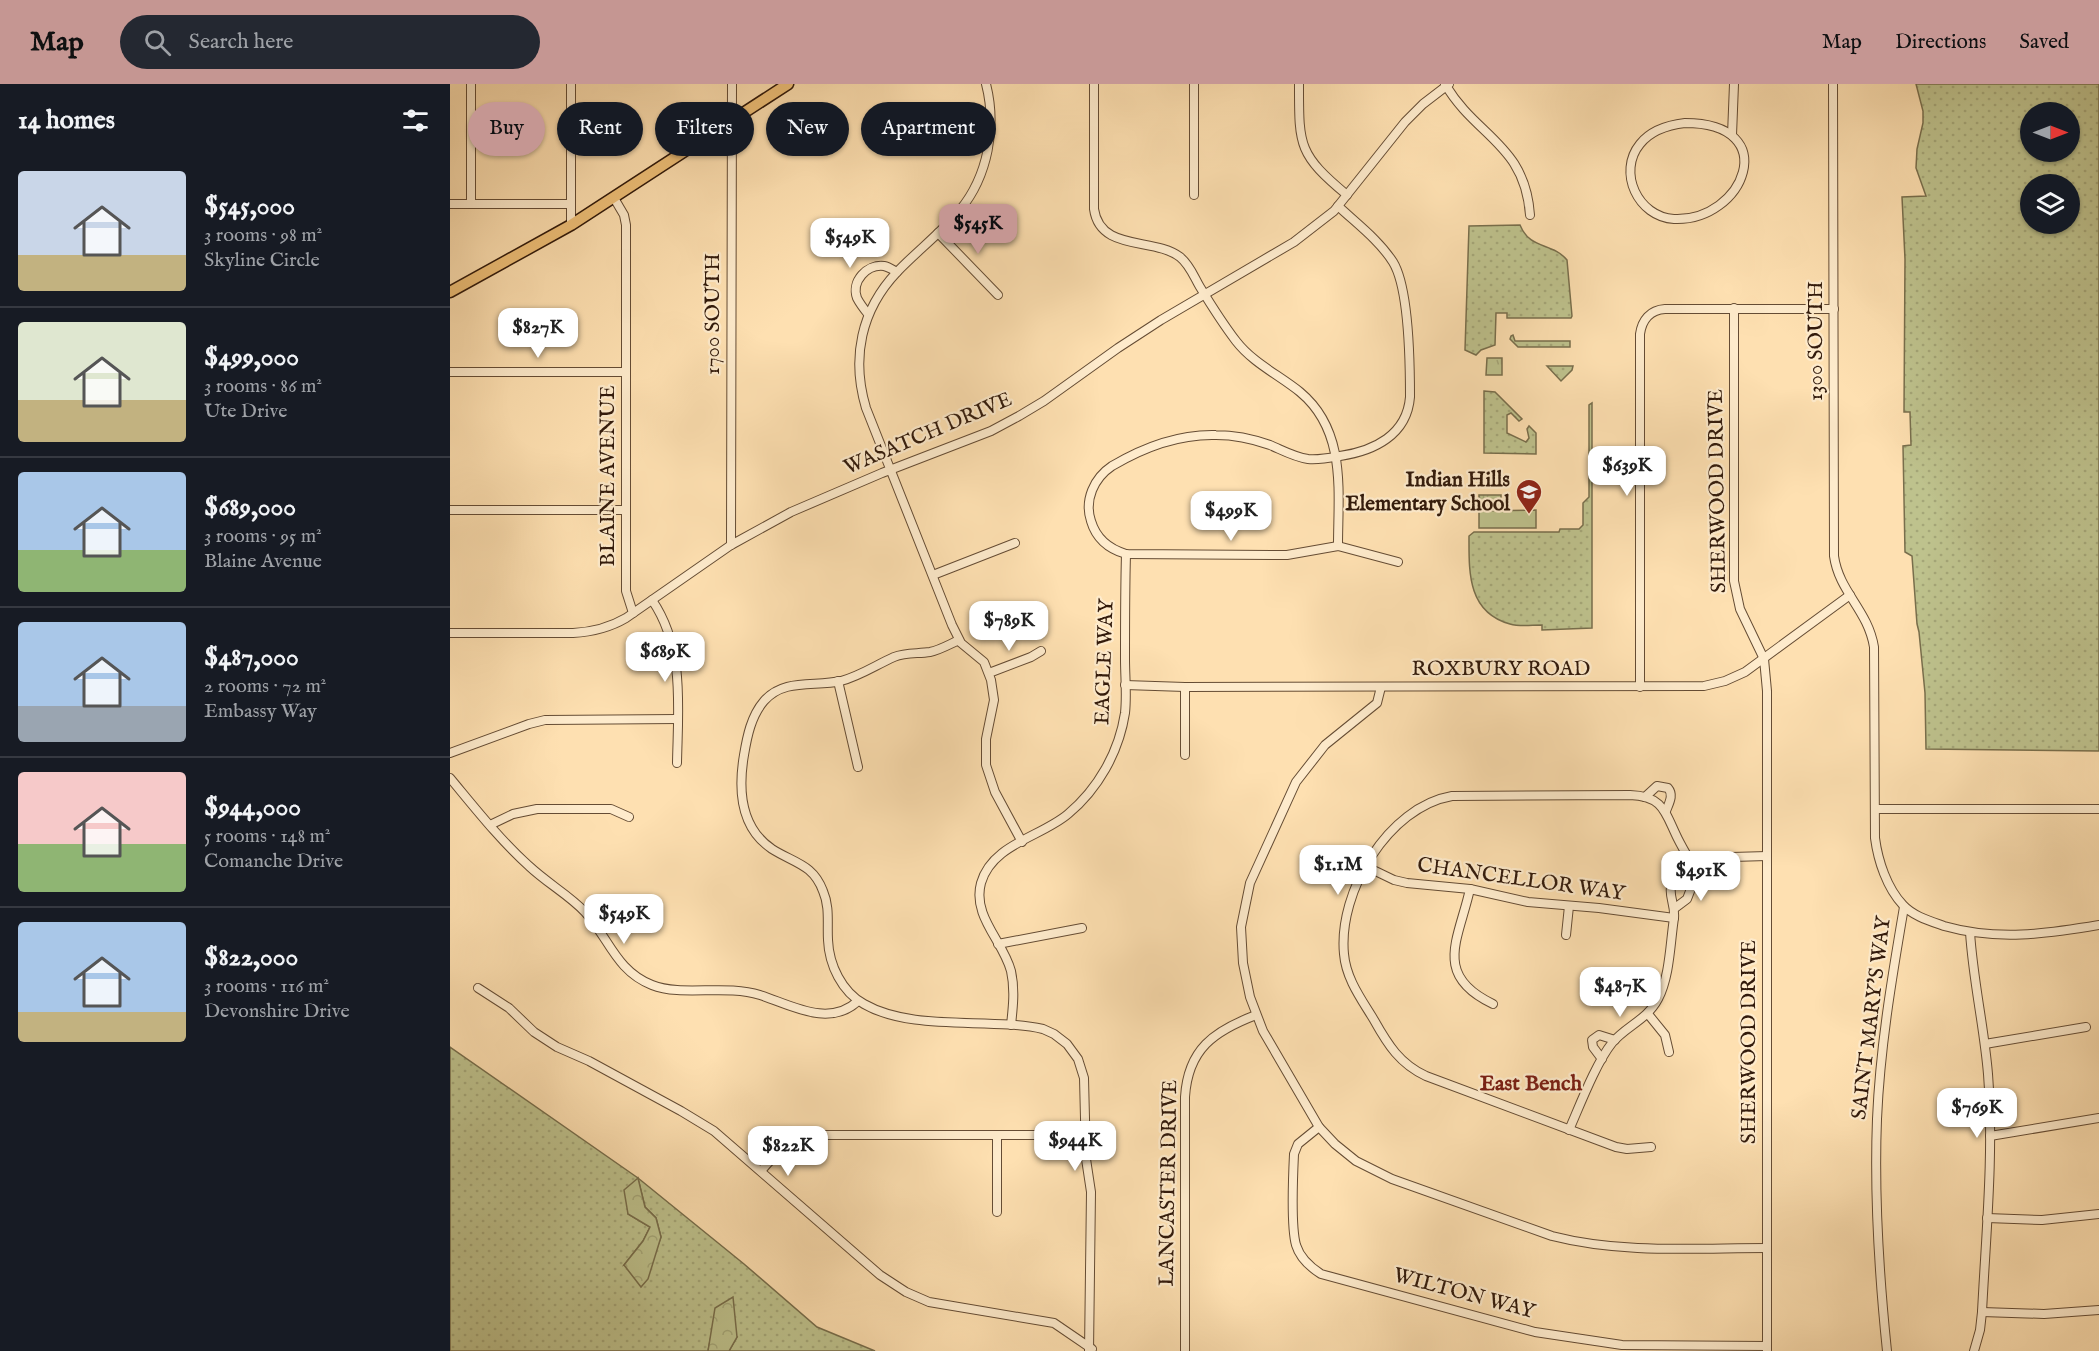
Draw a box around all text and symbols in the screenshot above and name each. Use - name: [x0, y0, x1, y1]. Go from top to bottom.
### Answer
- search box: [120, 15, 540, 69]
- text: Map: [30, 25, 84, 60]
- icon: search: [141, 26, 174, 59]
- text: Search here: [189, 28, 293, 56]
- text: Map: [1822, 29, 1862, 56]
- text: Directions: [1895, 29, 1986, 56]
- text: Saved: [2019, 29, 2069, 56]
- chip: Buy: [468, 102, 545, 156]
- chip: Rent: [557, 102, 643, 156]
- chip: Filters: [655, 102, 754, 156]
- chip: New: [766, 102, 849, 156]
- chip: Apartment: [861, 102, 996, 156]
- north arrow: [2020, 102, 2080, 162]
- map controls: [2020, 102, 2080, 234]
- text: 14 homes: [18, 104, 115, 137]
- icon: filters: [399, 104, 432, 137]
- button: layers: [2020, 174, 2080, 234]
- text: $545,000: [204, 190, 295, 223]
- icon: home: [66, 195, 138, 267]
- pin: $545K: [936, 204, 1020, 255]
- text: $545K: [953, 211, 1003, 236]
- pin: $549K: [808, 218, 892, 269]
- text: 3 rooms · 98 m²: [204, 223, 322, 248]
- text: $549K: [824, 225, 876, 250]
- text: Skyline Circle: [204, 248, 320, 273]
- street label: 1700 SOUTH: [700, 253, 727, 375]
- street label: 1300 SOUTH: [1803, 281, 1830, 401]
- pin: $827K: [496, 308, 580, 359]
- text: $827K: [512, 315, 564, 340]
- text: $499,000: [204, 341, 299, 374]
- icon: home: [66, 346, 138, 418]
- text: 3 rooms · 86 m²: [204, 374, 322, 399]
- street label: BLAINE AVENUE: [595, 385, 622, 567]
- street label: WASATCH DRIVE: [840, 386, 1016, 482]
- street label: SHERWOOD DRIVE: [1703, 389, 1733, 593]
- text: Ute Drive: [204, 399, 287, 424]
- pin: $639K: [1585, 446, 1669, 497]
- text: $639K: [1602, 453, 1652, 478]
- place label: Indian Hills Elementary School: [1345, 467, 1511, 518]
- school or university icon: Indian Hills Elementary School: [1514, 477, 1544, 515]
- text: $689,000: [204, 491, 296, 524]
- pin: $499K: [1189, 491, 1273, 542]
- icon: home: [66, 496, 138, 568]
- text: $499K: [1205, 498, 1257, 523]
- text: 3 rooms · 95 m²: [204, 524, 322, 549]
- text: Blaine Avenue: [204, 549, 322, 574]
- street label: EAGLE WAY: [1089, 597, 1121, 726]
- pin: $789K: [967, 601, 1051, 652]
- text: $789K: [983, 608, 1035, 633]
- pin: $689K: [623, 632, 707, 683]
- text: $689K: [640, 639, 690, 664]
- text: $487,000: [204, 641, 299, 674]
- icon: home: [66, 646, 138, 718]
- street label: ROXBURY ROAD: [1412, 656, 1590, 683]
- text: 2 rooms · 72 m²: [204, 674, 326, 699]
- text: Embassy Way: [204, 699, 317, 724]
- text: $944,000: [204, 791, 301, 824]
- icon: home: [66, 796, 138, 868]
- text: 5 rooms · 148 m²: [204, 824, 331, 849]
- pin: $1.1M: [1296, 845, 1380, 896]
- text: Comanche Drive: [204, 849, 343, 874]
- pin: $491K: [1659, 851, 1743, 902]
- text: $1.1M: [1313, 852, 1363, 877]
- street label: CHANCELLOR WAY: [1415, 852, 1628, 908]
- text: $491K: [1675, 858, 1727, 883]
- pin: $549K: [582, 894, 666, 945]
- text: $549K: [598, 901, 650, 926]
- street label: SAINT MARY'S WAY: [1846, 913, 1898, 1121]
- street label: SHERWOOD DRIVE: [1736, 940, 1763, 1144]
- text: $822,000: [204, 941, 298, 974]
- icon: home: [66, 946, 138, 1018]
- pin: $487K: [1578, 967, 1662, 1018]
- text: 3 rooms · 116 m²: [204, 974, 329, 999]
- text: $487K: [1594, 974, 1646, 999]
- text: Devonshire Drive: [204, 999, 350, 1024]
- district label: East Bench: [1480, 1070, 1582, 1098]
- street label: LANCASTER DRIVE: [1154, 1079, 1184, 1287]
- pin: $769K: [1935, 1088, 2019, 1139]
- text: $769K: [1951, 1095, 2003, 1120]
- pin: $944K: [1033, 1121, 1117, 1172]
- pin: $822K: [746, 1126, 830, 1177]
- text: $944K: [1048, 1128, 1102, 1153]
- text: $822K: [762, 1133, 814, 1158]
- street label: WILTON WAY: [1390, 1262, 1539, 1326]

